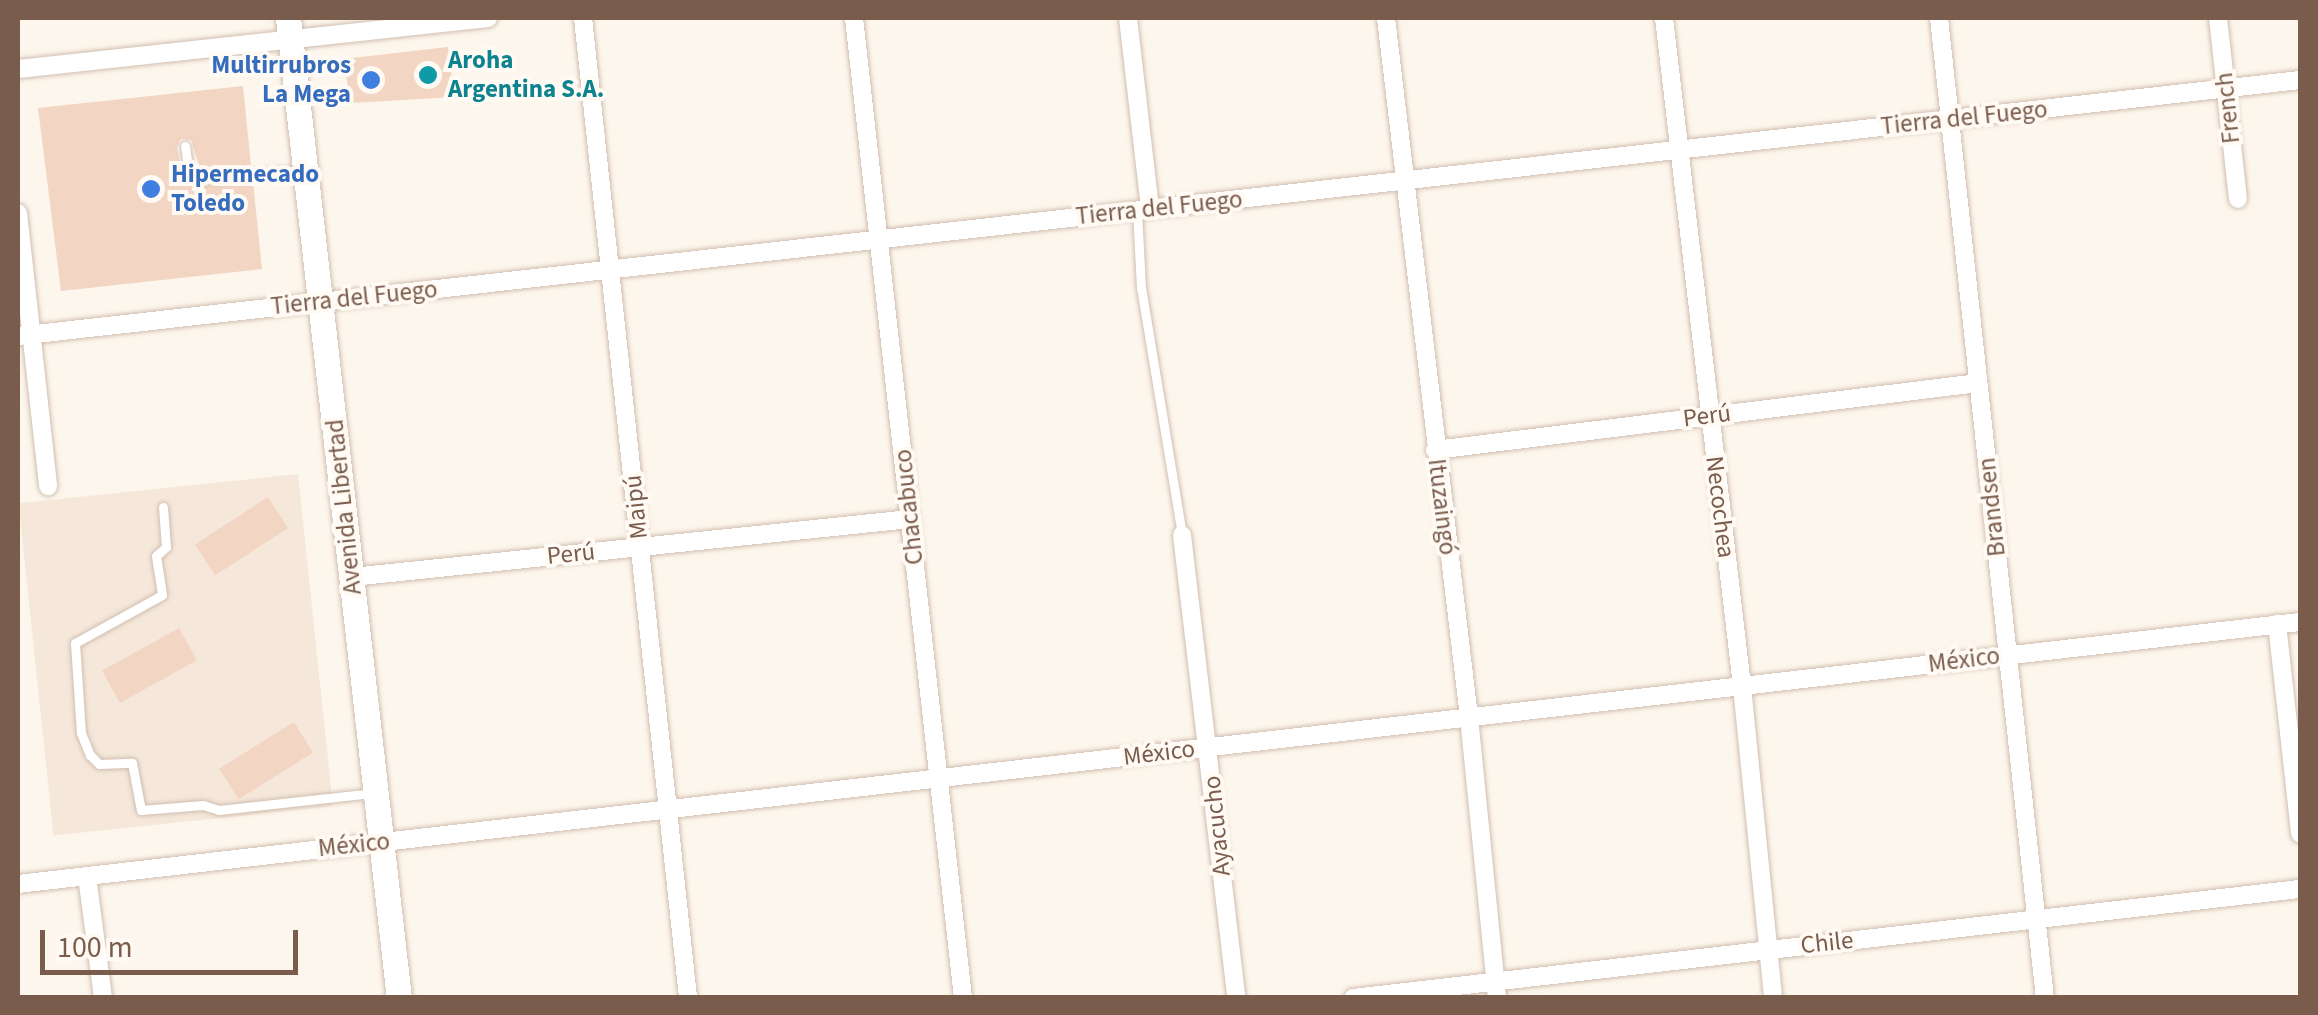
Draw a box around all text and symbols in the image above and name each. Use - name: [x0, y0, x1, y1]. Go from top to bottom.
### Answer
- place label: Aroha Argentina S.A.: [448, 46, 604, 105]
- place label: Multirrubros La Mega: [211, 51, 351, 110]
- marker: Aroha Argentina S.A.: [417, 64, 439, 86]
- marker: Multirrubros La Mega: [360, 69, 382, 91]
- street label: French: [2209, 71, 2247, 145]
- street label: Tierra del Fuego: [1879, 94, 2049, 142]
- place label: Hipermecado Toledo: [171, 160, 319, 219]
- marker: Hipermecado Toledo: [140, 178, 162, 200]
- street label: Tierra del Fuego: [1074, 184, 1244, 232]
- street label: Tierra del Fuego: [269, 274, 439, 322]
- street label: Perú: [1681, 398, 1733, 434]
- street label: Avenida Libertad: [320, 418, 368, 596]
- street label: Chacabuco: [888, 448, 930, 566]
- street label: Necochea: [1699, 454, 1741, 560]
- street label: Brandsen: [1972, 456, 2012, 558]
- street label: Ituzaingó: [1421, 457, 1463, 557]
- street label: Maipú: [618, 473, 654, 541]
- street label: Perú: [545, 537, 597, 571]
- street label: México: [1926, 641, 2002, 679]
- street label: México: [1121, 734, 1197, 772]
- street label: Ayacucho: [1197, 774, 1237, 878]
- street label: México: [317, 826, 391, 864]
- scale bar: [45, 910, 302, 972]
- street label: Chile: [1799, 925, 1855, 961]
- text: 100 m: [57, 926, 133, 969]

